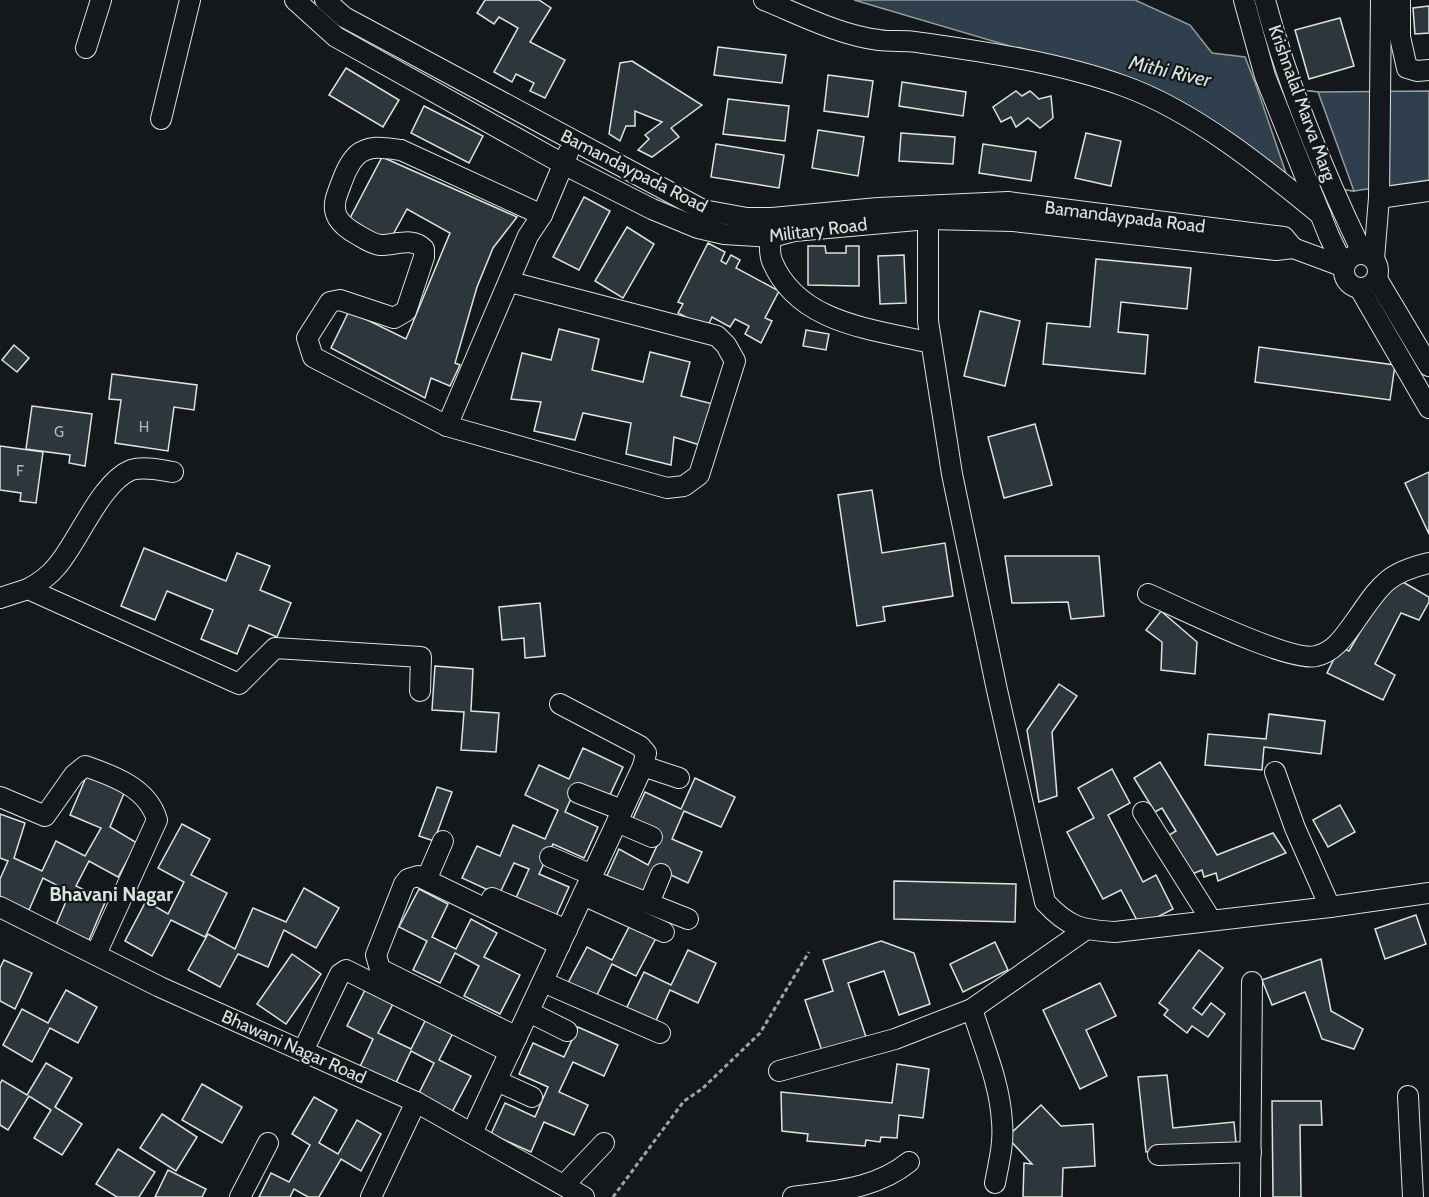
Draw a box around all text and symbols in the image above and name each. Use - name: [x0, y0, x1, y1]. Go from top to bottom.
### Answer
- street label: Krishnalal Marva Marg: [1263, 22, 1341, 185]
- water label: Mithi River: [1126, 50, 1214, 92]
- street label: Bamandaypada Road: [557, 125, 711, 217]
- street label: Bamandaypada Road: [1043, 196, 1207, 238]
- street label: Military Road: [768, 213, 868, 247]
- house number: H: [139, 418, 149, 436]
- house number: G: [54, 423, 64, 441]
- house number: F: [16, 462, 24, 480]
- district label: Bhavani Nagar: [49, 882, 173, 906]
- street label: Bhawani Nagar Road: [218, 1005, 370, 1089]

